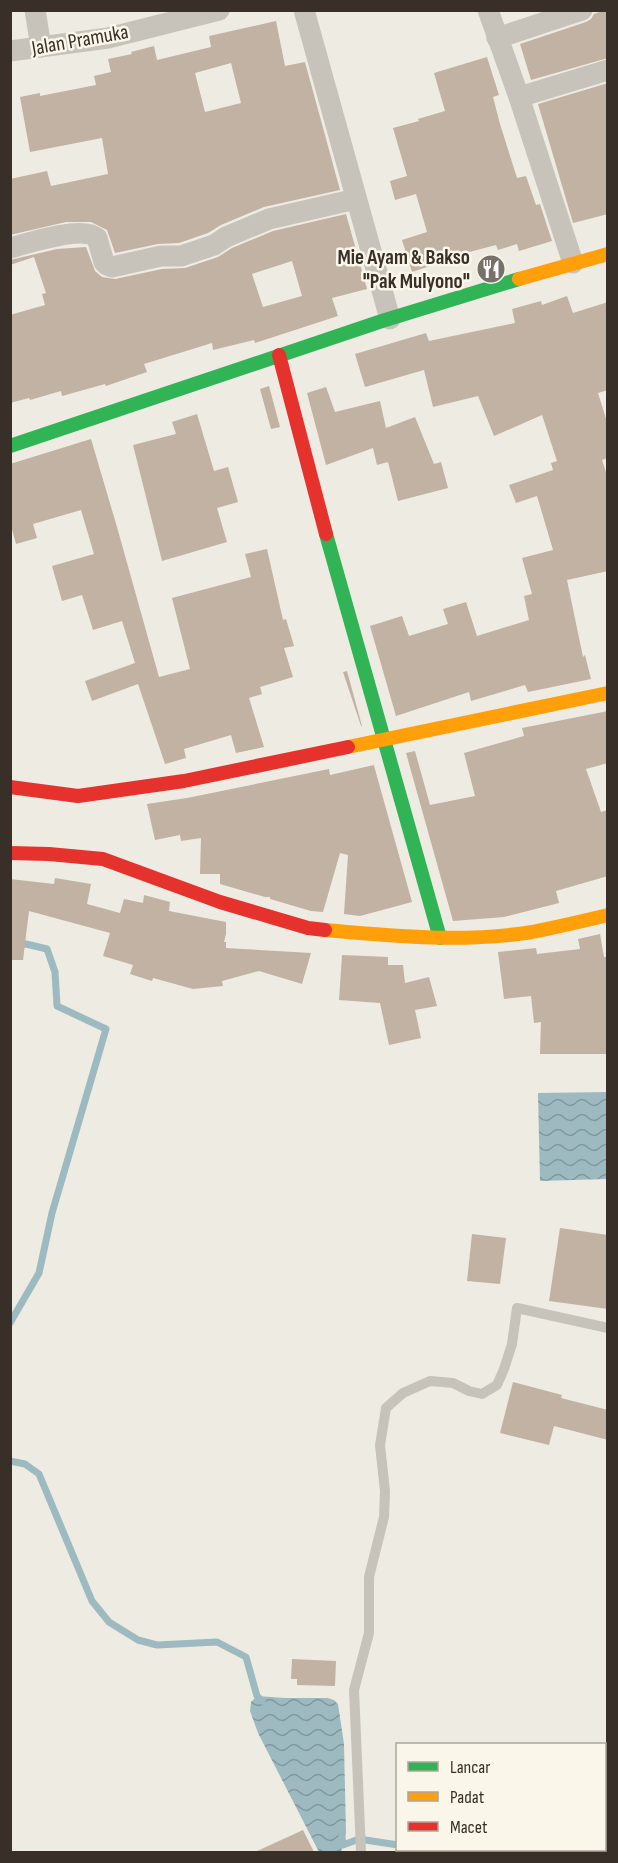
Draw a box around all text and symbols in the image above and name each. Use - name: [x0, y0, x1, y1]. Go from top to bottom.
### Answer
- street label: Jalan Pramuka: [29, 19, 130, 61]
- place label: Mie Ayam & Bakso "Pak Mulyono": [338, 245, 470, 294]
- restaurant icon: Mie Ayam & Bakso "Pak Mulyono": [475, 253, 507, 285]
- legend: [396, 1743, 606, 1851]
- text: Lancar: [450, 1757, 490, 1778]
- text: Padat: [450, 1787, 485, 1808]
- text: Macet: [450, 1817, 488, 1838]

